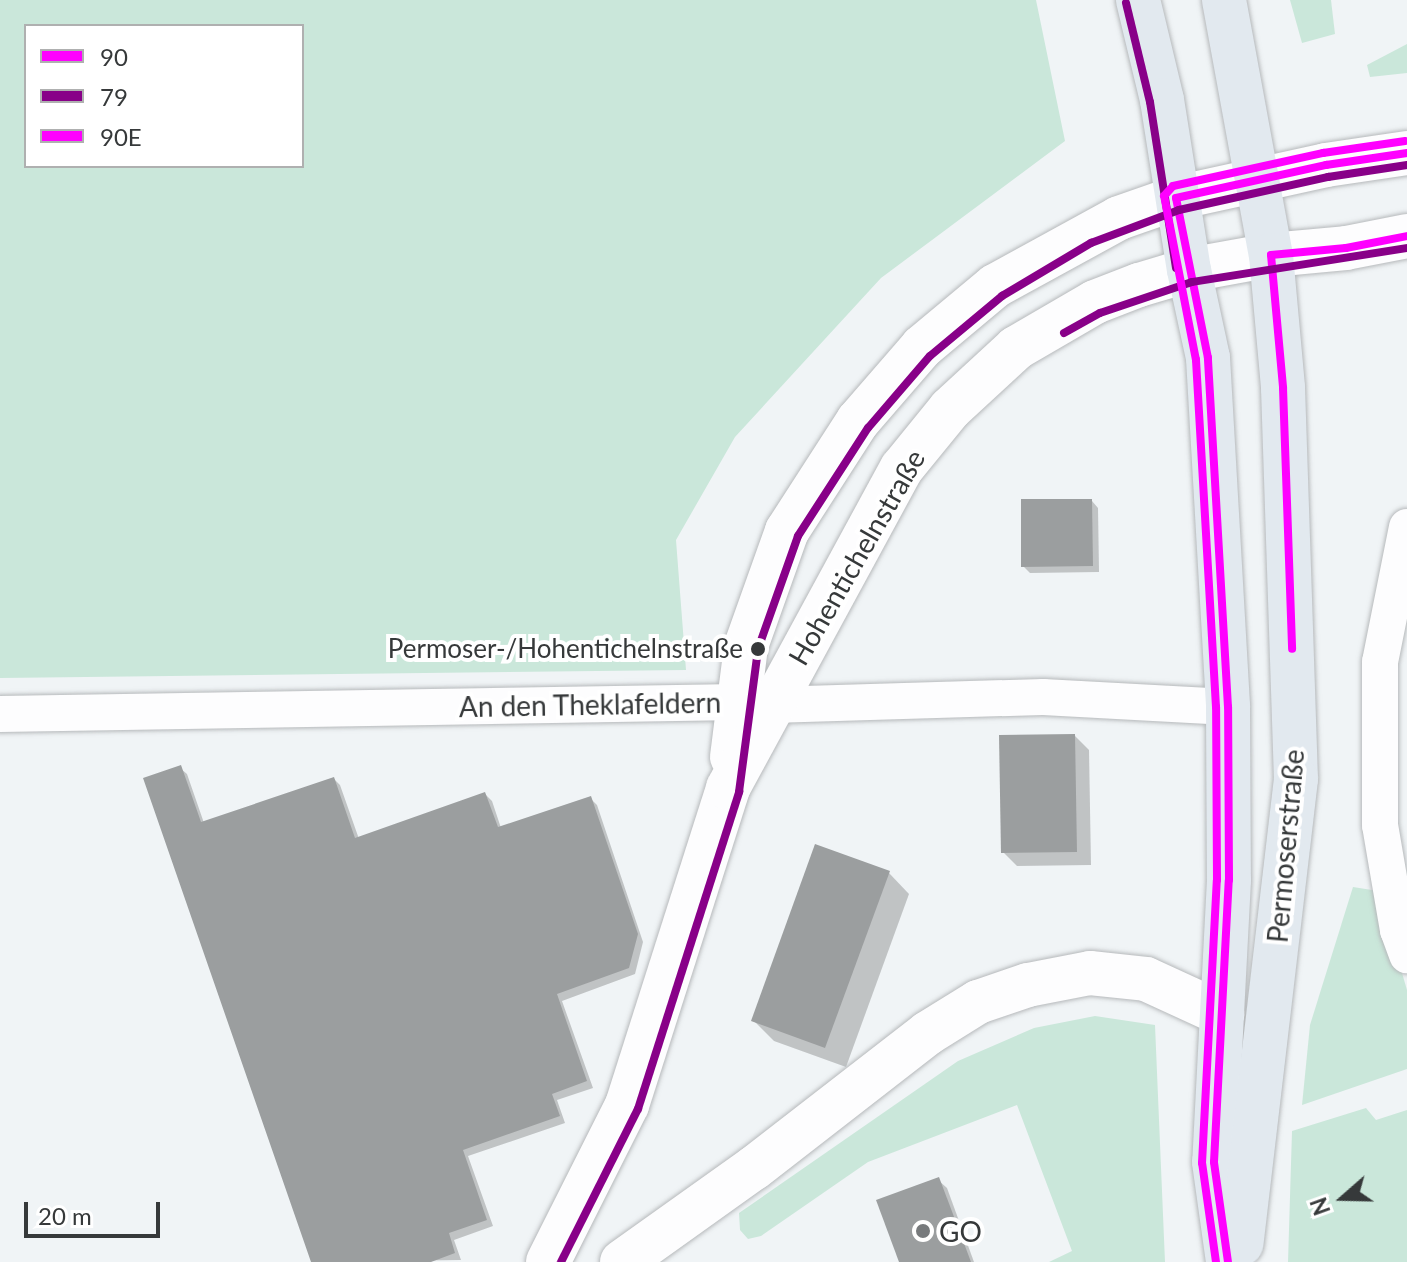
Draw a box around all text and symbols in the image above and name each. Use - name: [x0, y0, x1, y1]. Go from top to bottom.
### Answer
- legend: [24, 24, 304, 168]
- text: 90: [100, 42, 128, 71]
- text: 79: [100, 82, 128, 111]
- text: 90E: [100, 122, 142, 151]
- street label: Hohentichelnstraße: [781, 443, 931, 671]
- place label: Permoser-/Hohentichelnstraße: [388, 633, 743, 665]
- marker: Permoser-/Hohentichelnstraße: [750, 641, 766, 657]
- street label: An den Theklafeldern: [458, 685, 722, 723]
- street label: Permoserstraße: [1260, 748, 1310, 944]
- north arrow: [1303, 1158, 1383, 1238]
- scale bar: [28, 1186, 164, 1236]
- text: N: [1304, 1194, 1336, 1219]
- text: 20 m: [38, 1201, 92, 1230]
- place label: GO: [939, 1214, 982, 1248]
- marker: GO: [914, 1222, 932, 1240]

